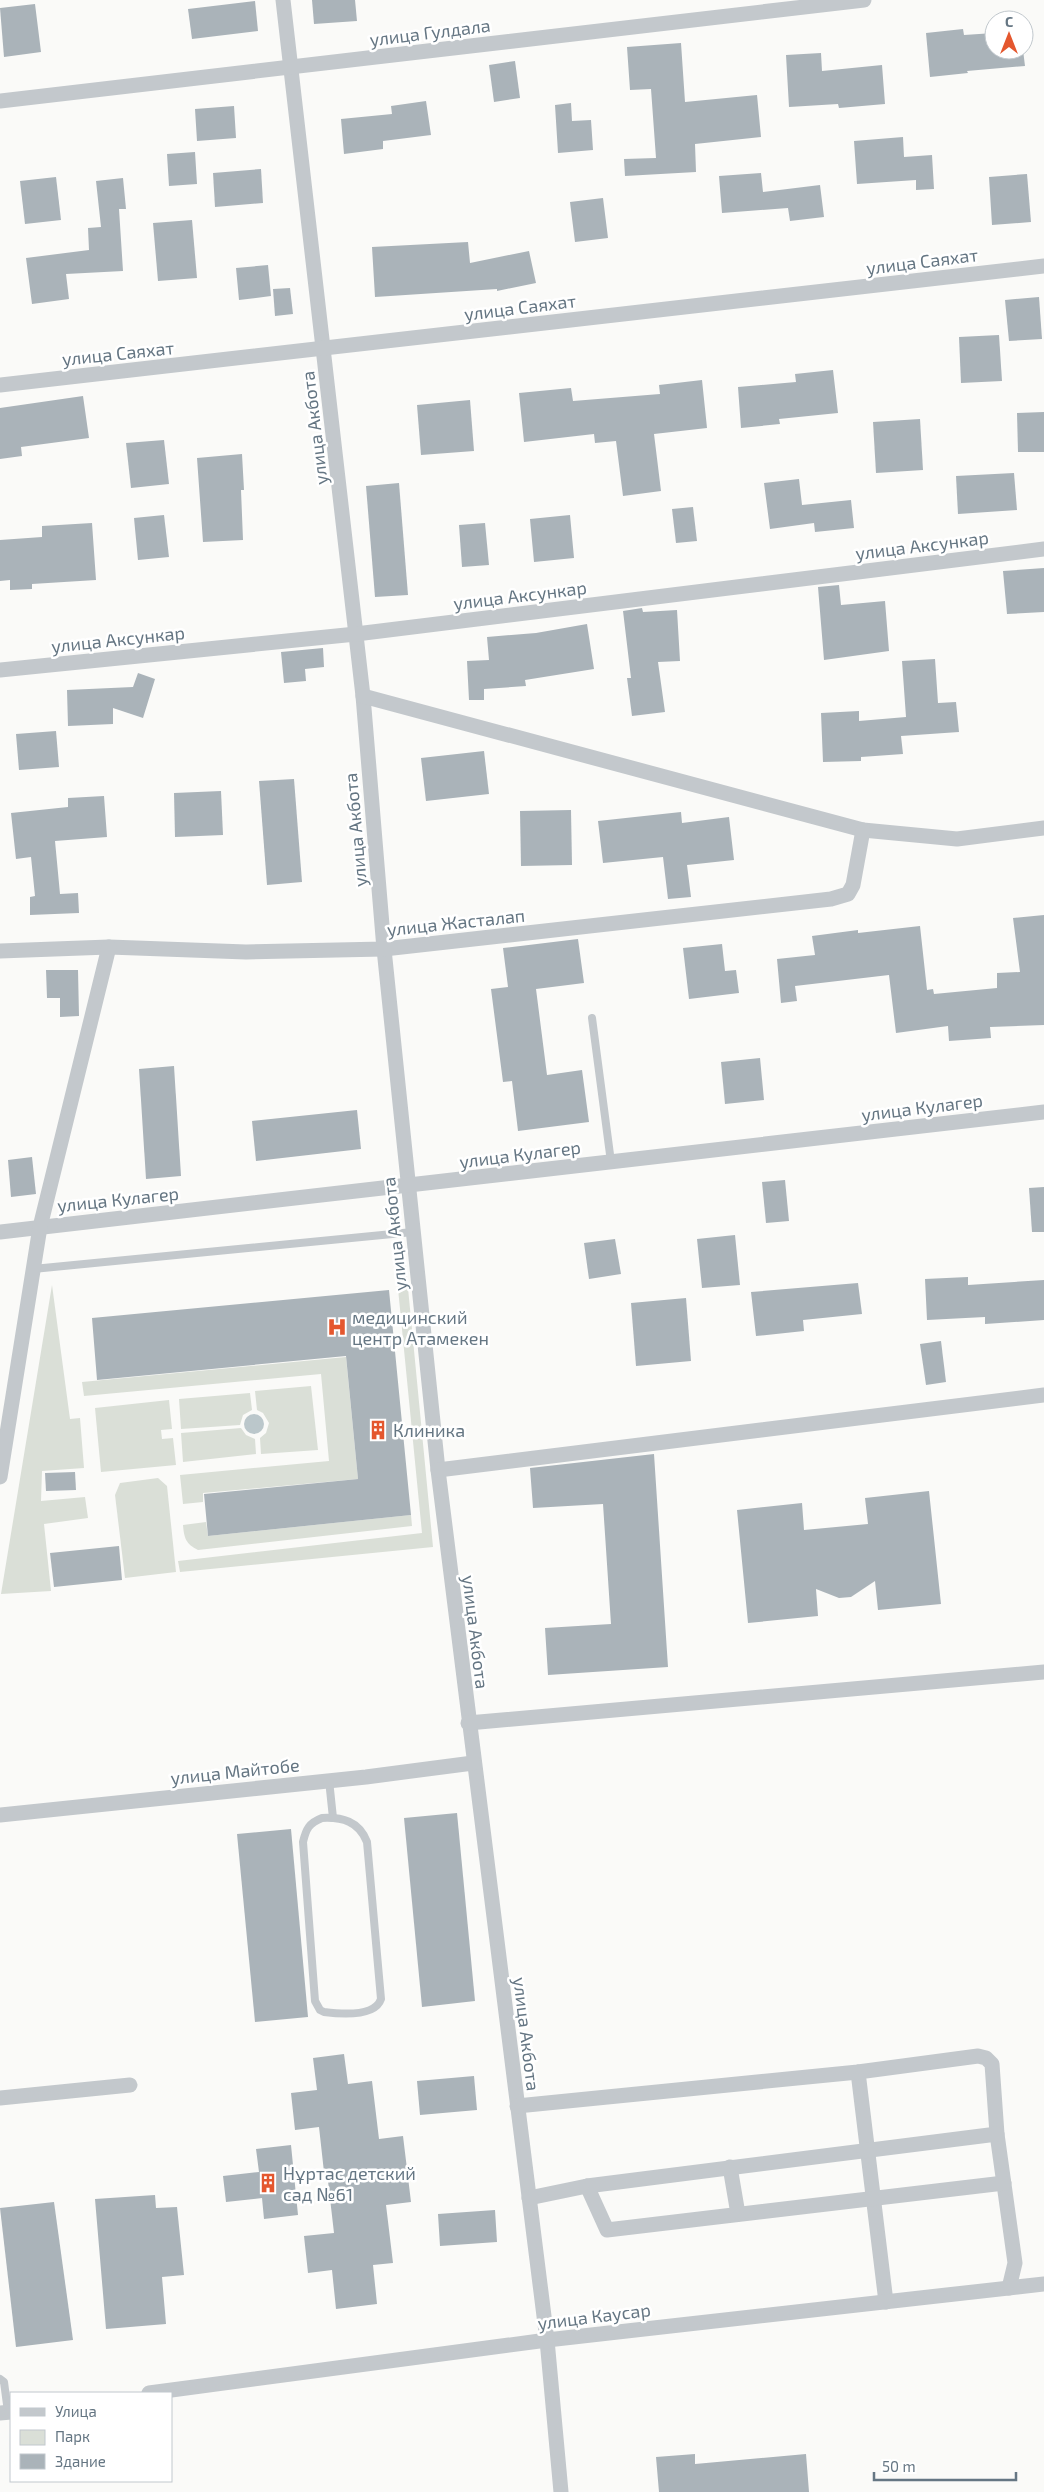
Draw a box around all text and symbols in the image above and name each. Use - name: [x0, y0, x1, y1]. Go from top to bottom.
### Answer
- north arrow: [984, 10, 1034, 60]
- text: С: [1005, 13, 1013, 30]
- street label: улица Гулдала: [368, 14, 492, 50]
- street label: улица Саяхат: [865, 243, 979, 279]
- street label: улица Саяхат: [463, 289, 577, 325]
- street label: улица Саяхат: [61, 336, 175, 370]
- street label: улица Акбота: [296, 370, 332, 486]
- street label: улица Аксункар: [854, 526, 990, 564]
- street label: улица Аксункар: [452, 576, 588, 614]
- street label: улица Аксункар: [50, 621, 186, 657]
- street label: улица Акбота: [339, 772, 371, 888]
- street label: улица Жасталап: [386, 904, 526, 940]
- street label: улица Кулагер: [860, 1089, 984, 1125]
- street label: улица Кулагер: [458, 1136, 582, 1172]
- street label: улица Акбота: [377, 1176, 411, 1292]
- street label: улица Кулагер: [56, 1182, 180, 1216]
- place label: медицинский центр Атамекен: [352, 1306, 489, 1349]
- hospital icon: медицинский центр Атамекен: [326, 1316, 348, 1338]
- building icon: Клиника: [367, 1419, 389, 1441]
- place label: Клиника: [393, 1419, 465, 1441]
- street label: улица Акбота: [458, 1574, 494, 1690]
- street label: улица Майтобе: [169, 1753, 301, 1789]
- street label: улица Акбота: [509, 1976, 545, 2092]
- place label: Нұртас детский сад №61: [283, 2162, 416, 2205]
- building icon: Нұртас детский сад №61: [257, 2172, 279, 2194]
- street label: улица Каусар: [536, 2298, 652, 2334]
- legend: [10, 2392, 172, 2482]
- text: Улица: [55, 2402, 97, 2420]
- text: Парк: [55, 2427, 90, 2445]
- scale bar: [874, 2450, 1016, 2482]
- text: Здание: [55, 2452, 106, 2470]
- text: 50 m: [882, 2457, 916, 2475]

